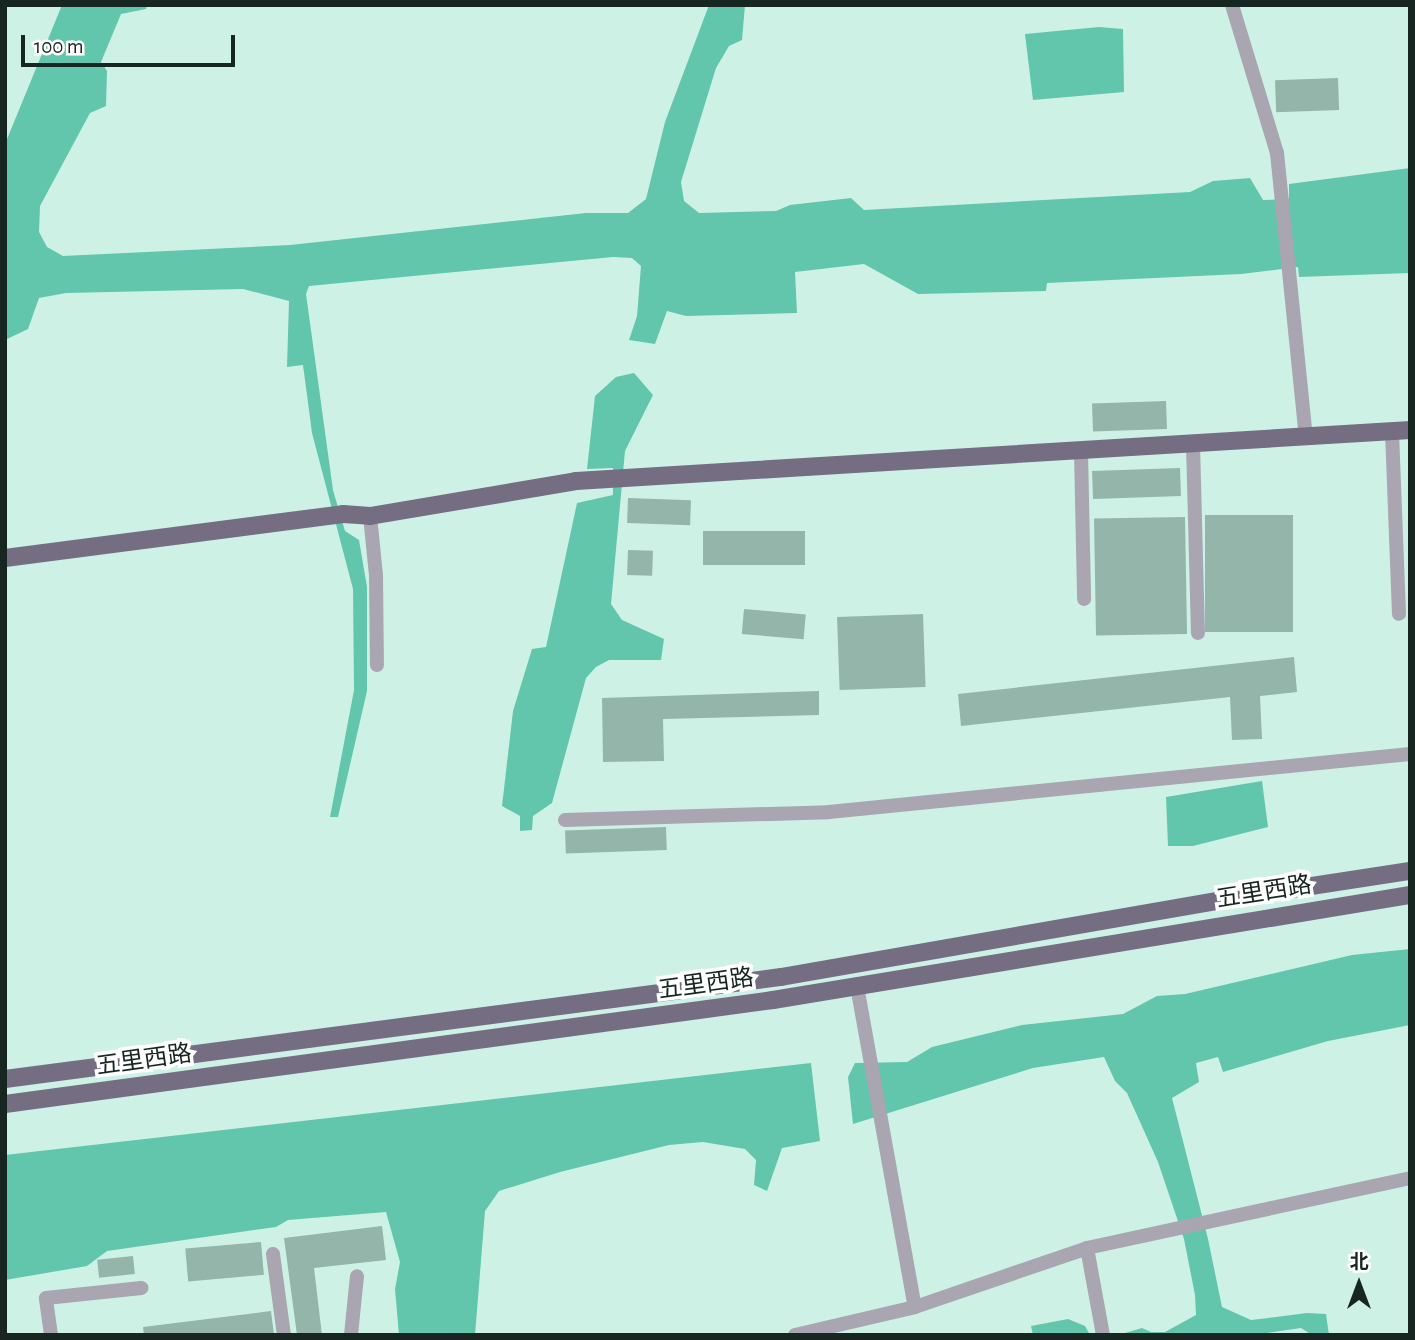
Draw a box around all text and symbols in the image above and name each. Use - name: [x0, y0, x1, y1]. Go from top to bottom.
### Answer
- scale bar: [24, 21, 238, 65]
- text: 100 m: [34, 36, 84, 57]
- street label: 五里西路: [1214, 871, 1314, 915]
- street label: 五里西路: [656, 964, 756, 1006]
- street label: 五里西路: [94, 1040, 194, 1082]
- north arrow: [1324, 1249, 1394, 1319]
- text: 北: [1349, 1253, 1369, 1272]

